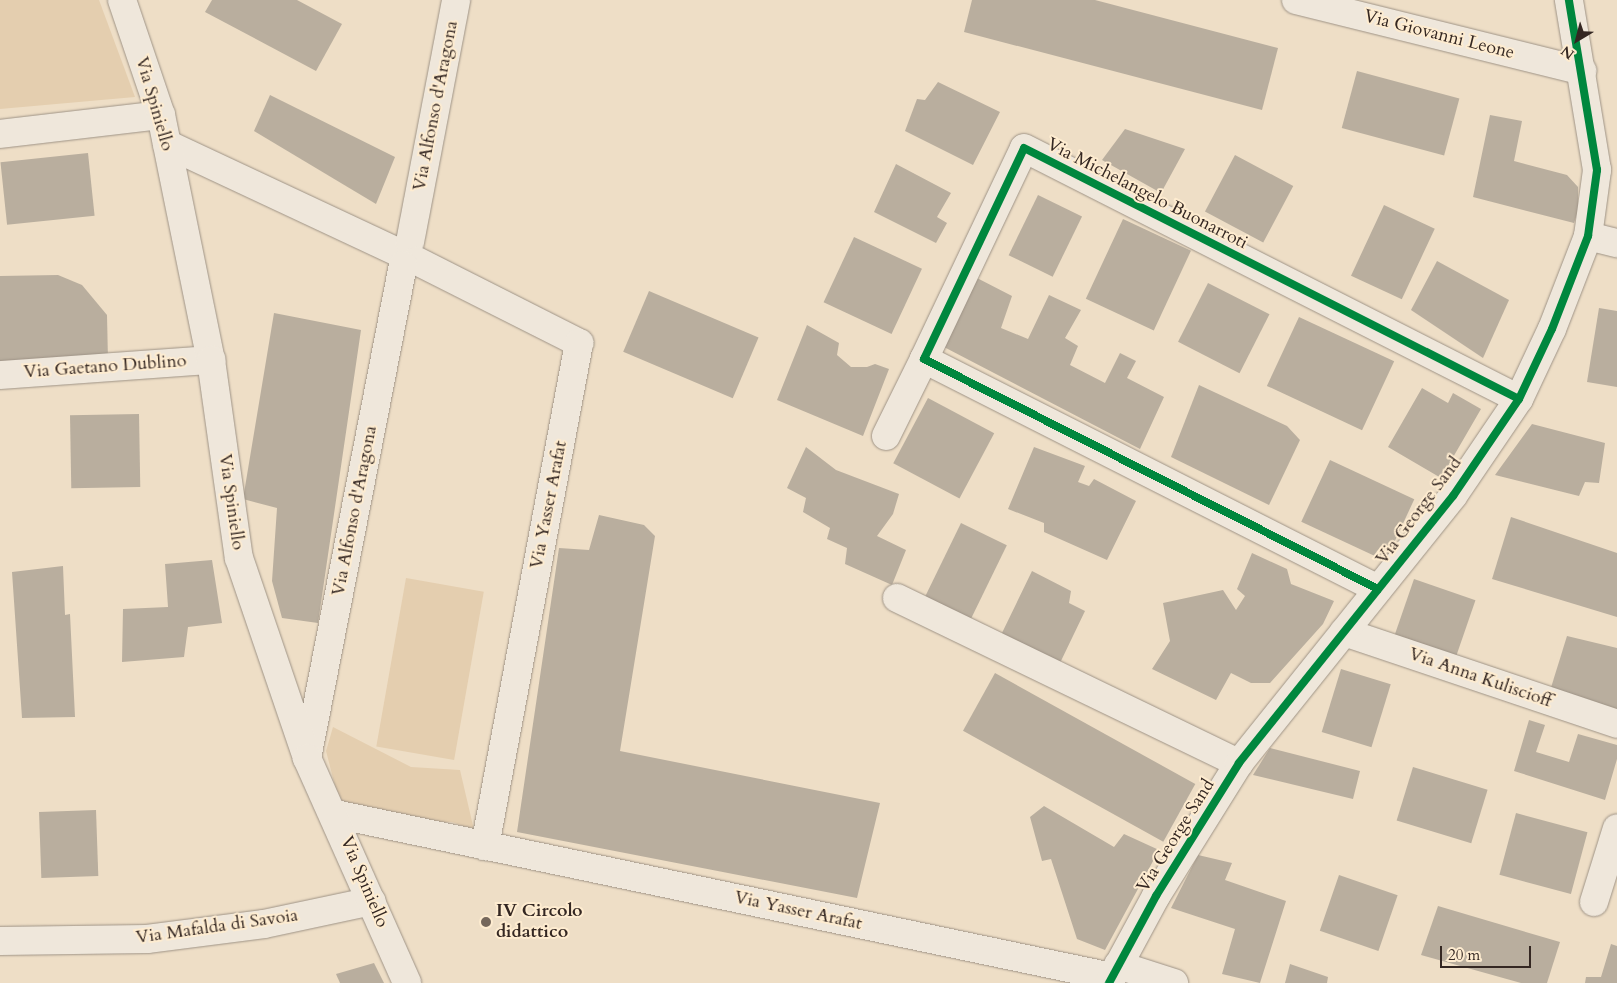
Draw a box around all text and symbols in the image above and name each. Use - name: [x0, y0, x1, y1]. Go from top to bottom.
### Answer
- street label: Via Giovanni Leone: [1361, 6, 1517, 64]
- north arrow: [1552, 15, 1602, 65]
- street label: Via Alfonso d'Aragona: [409, 19, 463, 193]
- text: N: [1557, 41, 1578, 64]
- street label: Via Spiniello: [130, 54, 178, 154]
- street label: Via Michelangelo Buonarroti: [1043, 134, 1251, 254]
- street label: Via Gaetano Dublino: [23, 351, 187, 383]
- street label: Via Alfonso d'Aragona: [328, 424, 382, 598]
- street label: Via Yasser Arafat: [526, 439, 572, 571]
- street label: Via Spiniello: [214, 453, 248, 551]
- street label: Via George Sand: [1371, 453, 1467, 569]
- street label: Via Anna Kuliscioff: [1406, 643, 1554, 713]
- street label: Via George Sand: [1133, 775, 1219, 897]
- street label: Via Spiniello: [335, 833, 393, 931]
- street label: Via Yasser Arafat: [732, 887, 864, 935]
- place label: IV Circolo didattico: [496, 901, 583, 944]
- street label: Via Mafalda di Savoia: [134, 905, 300, 949]
- marker: IV Circolo didattico: [480, 916, 492, 928]
- scale bar: [1442, 936, 1533, 968]
- text: 20 m: [1448, 945, 1480, 965]

